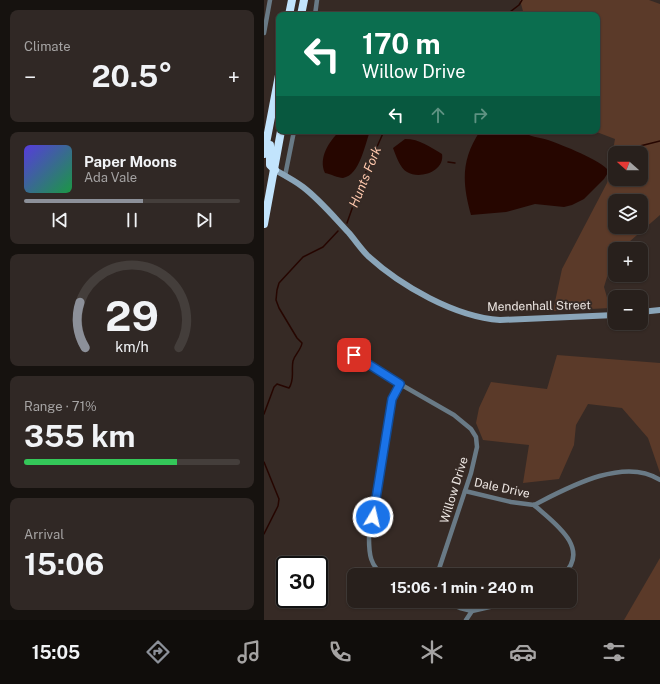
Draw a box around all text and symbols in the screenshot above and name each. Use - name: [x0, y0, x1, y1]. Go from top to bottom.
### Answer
- text: 170 m: [362, 27, 441, 60]
- icon: left: [296, 28, 348, 80]
- text: Climate: [24, 39, 71, 54]
- text: 20.5°: [92, 58, 172, 94]
- text: Willow Drive: [362, 61, 465, 82]
- text: −: [24, 64, 36, 90]
- text: +: [228, 64, 240, 90]
- icon: left: [385, 104, 407, 126]
- icon: ahead: [427, 104, 449, 126]
- icon: right: [469, 104, 491, 126]
- water label: Hunts Fork: [346, 144, 384, 210]
- north arrow: [608, 146, 648, 186]
- map controls: [608, 146, 648, 330]
- text: Paper Moons: [84, 153, 177, 170]
- text: Ada Vale: [84, 170, 137, 185]
- button: layers: [608, 194, 648, 234]
- icon: previous: [49, 209, 71, 231]
- icon: pause: [121, 209, 143, 231]
- icon: next: [193, 209, 215, 231]
- button: +: [608, 242, 648, 282]
- button: −: [608, 290, 648, 330]
- text: 29: [105, 291, 159, 340]
- street label: Mendenhall Street: [487, 298, 591, 314]
- text: km/h: [115, 338, 149, 355]
- pin: [337, 338, 371, 372]
- icon: arrive: [343, 344, 365, 366]
- text: Range · 71%: [24, 399, 97, 414]
- text: 355 km: [24, 418, 135, 454]
- street label: Willow Drive: [437, 455, 471, 525]
- street label: Dale Drive: [473, 475, 531, 501]
- position arrow: [352, 496, 394, 538]
- text: Arrival: [24, 527, 64, 542]
- text: 15:06: [24, 546, 104, 582]
- speed limit sign: 30: [276, 556, 328, 608]
- text: 15:06 · 1 min · 240 m: [390, 579, 534, 596]
- icon: directions: [144, 638, 172, 666]
- icon: music: [235, 638, 263, 666]
- icon: phone: [326, 638, 354, 666]
- icon: climate: [418, 638, 446, 666]
- icon: car: [509, 638, 537, 666]
- icon: filters: [600, 638, 628, 666]
- text: 15:05: [32, 642, 80, 663]

